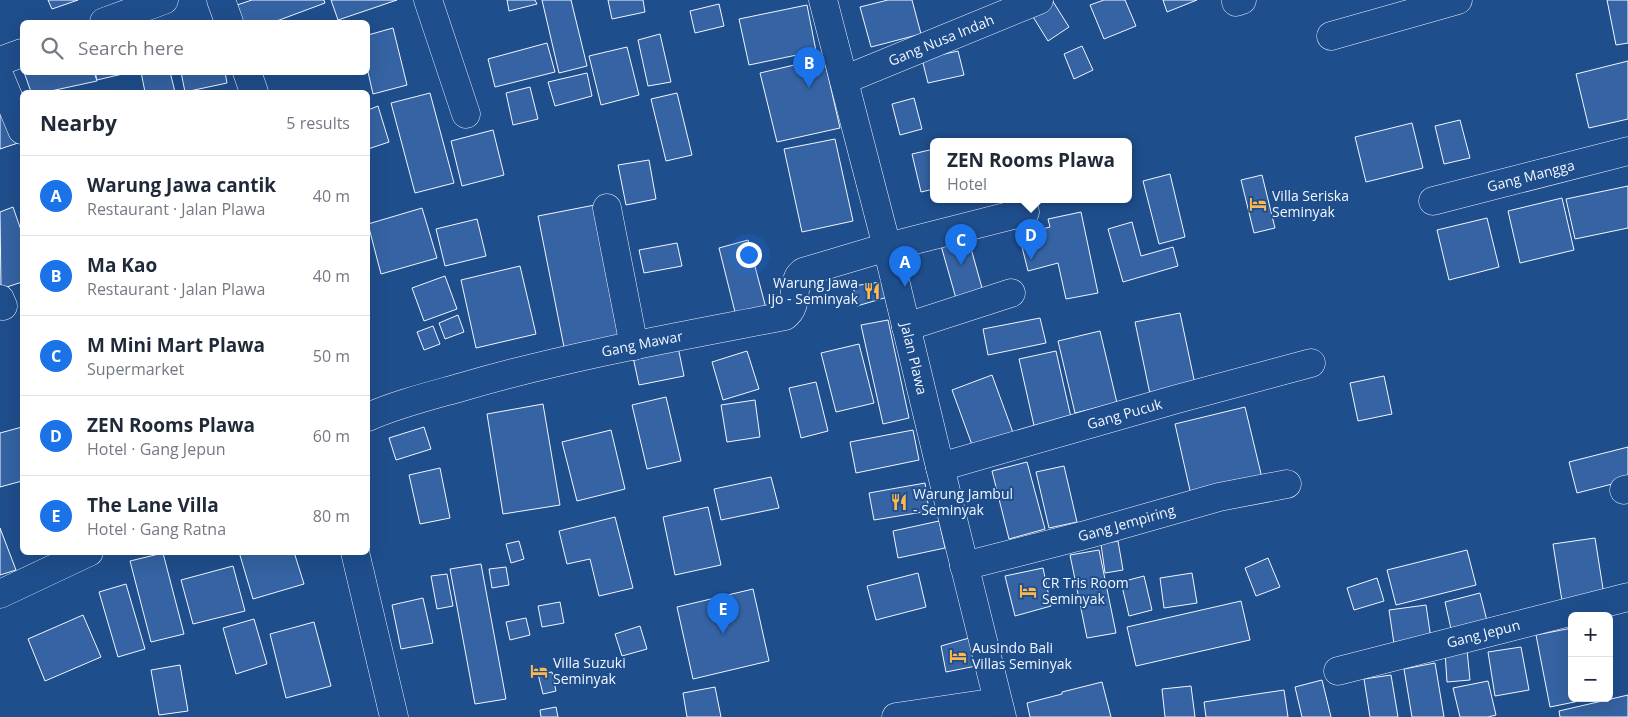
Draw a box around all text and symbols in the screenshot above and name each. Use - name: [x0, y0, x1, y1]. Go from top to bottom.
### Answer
- street label: Gang Nusa Indah: [885, 10, 997, 70]
- search box: [20, 20, 370, 75]
- icon: search: [38, 34, 66, 62]
- text: Search here: [78, 35, 184, 61]
- pin: B: [793, 47, 825, 88]
- text: Nearby: [40, 109, 117, 137]
- text: 5 results: [286, 112, 350, 134]
- popup: [930, 138, 1132, 203]
- text: ZEN Rooms Plawa: [947, 147, 1115, 173]
- street label: Gang Mangga: [1485, 155, 1577, 196]
- text: Warung Jawa cantik: [87, 172, 276, 198]
- text: Hotel: [947, 173, 987, 195]
- text: A: [50, 185, 62, 207]
- text: 40 m: [313, 185, 350, 207]
- place label: Villa Seriska Seminyak: [1272, 186, 1349, 221]
- hotel icon: Villa Seriska Seminyak: [1248, 194, 1268, 214]
- text: Restaurant · Jalan Plawa: [87, 198, 265, 220]
- pin: D: [1015, 219, 1047, 260]
- pin: C: [945, 224, 977, 265]
- your location: [736, 242, 762, 268]
- pin: A: [889, 246, 921, 287]
- text: Ma Kao: [87, 252, 157, 278]
- text: B: [51, 265, 61, 287]
- text: 40 m: [313, 265, 350, 287]
- place label: Warung Jawa Ijo - Seminyak: [768, 273, 859, 308]
- text: Restaurant · Jalan Plawa: [87, 278, 265, 300]
- restaurant icon: Warung Jawa Ijo - Seminyak: [862, 281, 882, 301]
- street label: Jalan Plawa: [896, 319, 932, 396]
- street label: Gang Mawar: [600, 326, 685, 361]
- text: M Mini Mart Plawa: [87, 332, 265, 358]
- text: C: [51, 345, 61, 367]
- text: 50 m: [313, 345, 350, 367]
- text: Supermarket: [87, 358, 184, 380]
- street label: Gang Pucuk: [1085, 394, 1165, 433]
- text: ZEN Rooms Plawa: [87, 412, 255, 438]
- text: D: [50, 425, 62, 447]
- text: 60 m: [313, 425, 350, 447]
- text: Hotel · Gang Jepun: [87, 438, 226, 460]
- place label: Warung Jambul - Seminyak: [913, 484, 1013, 519]
- text: The Lane Villa: [87, 492, 219, 518]
- restaurant icon: Warung Jambul - Seminyak: [889, 492, 909, 512]
- street label: Gang Jempiring: [1076, 500, 1177, 545]
- text: E: [52, 505, 60, 527]
- text: 80 m: [313, 505, 350, 527]
- text: Hotel · Gang Ratna: [87, 518, 226, 540]
- place label: CR Tris Room Seminyak: [1042, 573, 1129, 608]
- hotel icon: CR Tris Room Seminyak: [1018, 581, 1038, 601]
- pin: E: [707, 593, 739, 634]
- map controls: [1568, 612, 1613, 702]
- button: +: [1568, 612, 1613, 657]
- street label: Gang Jepun: [1444, 615, 1522, 652]
- place label: AusIndo Bali Villas Seminyak: [972, 638, 1072, 673]
- hotel icon: AusIndo Bali Villas Seminyak: [948, 646, 968, 666]
- place label: Villa Suzuki Seminyak: [553, 653, 626, 688]
- button: −: [1568, 657, 1613, 702]
- hotel icon: Villa Suzuki Seminyak: [529, 661, 549, 681]

